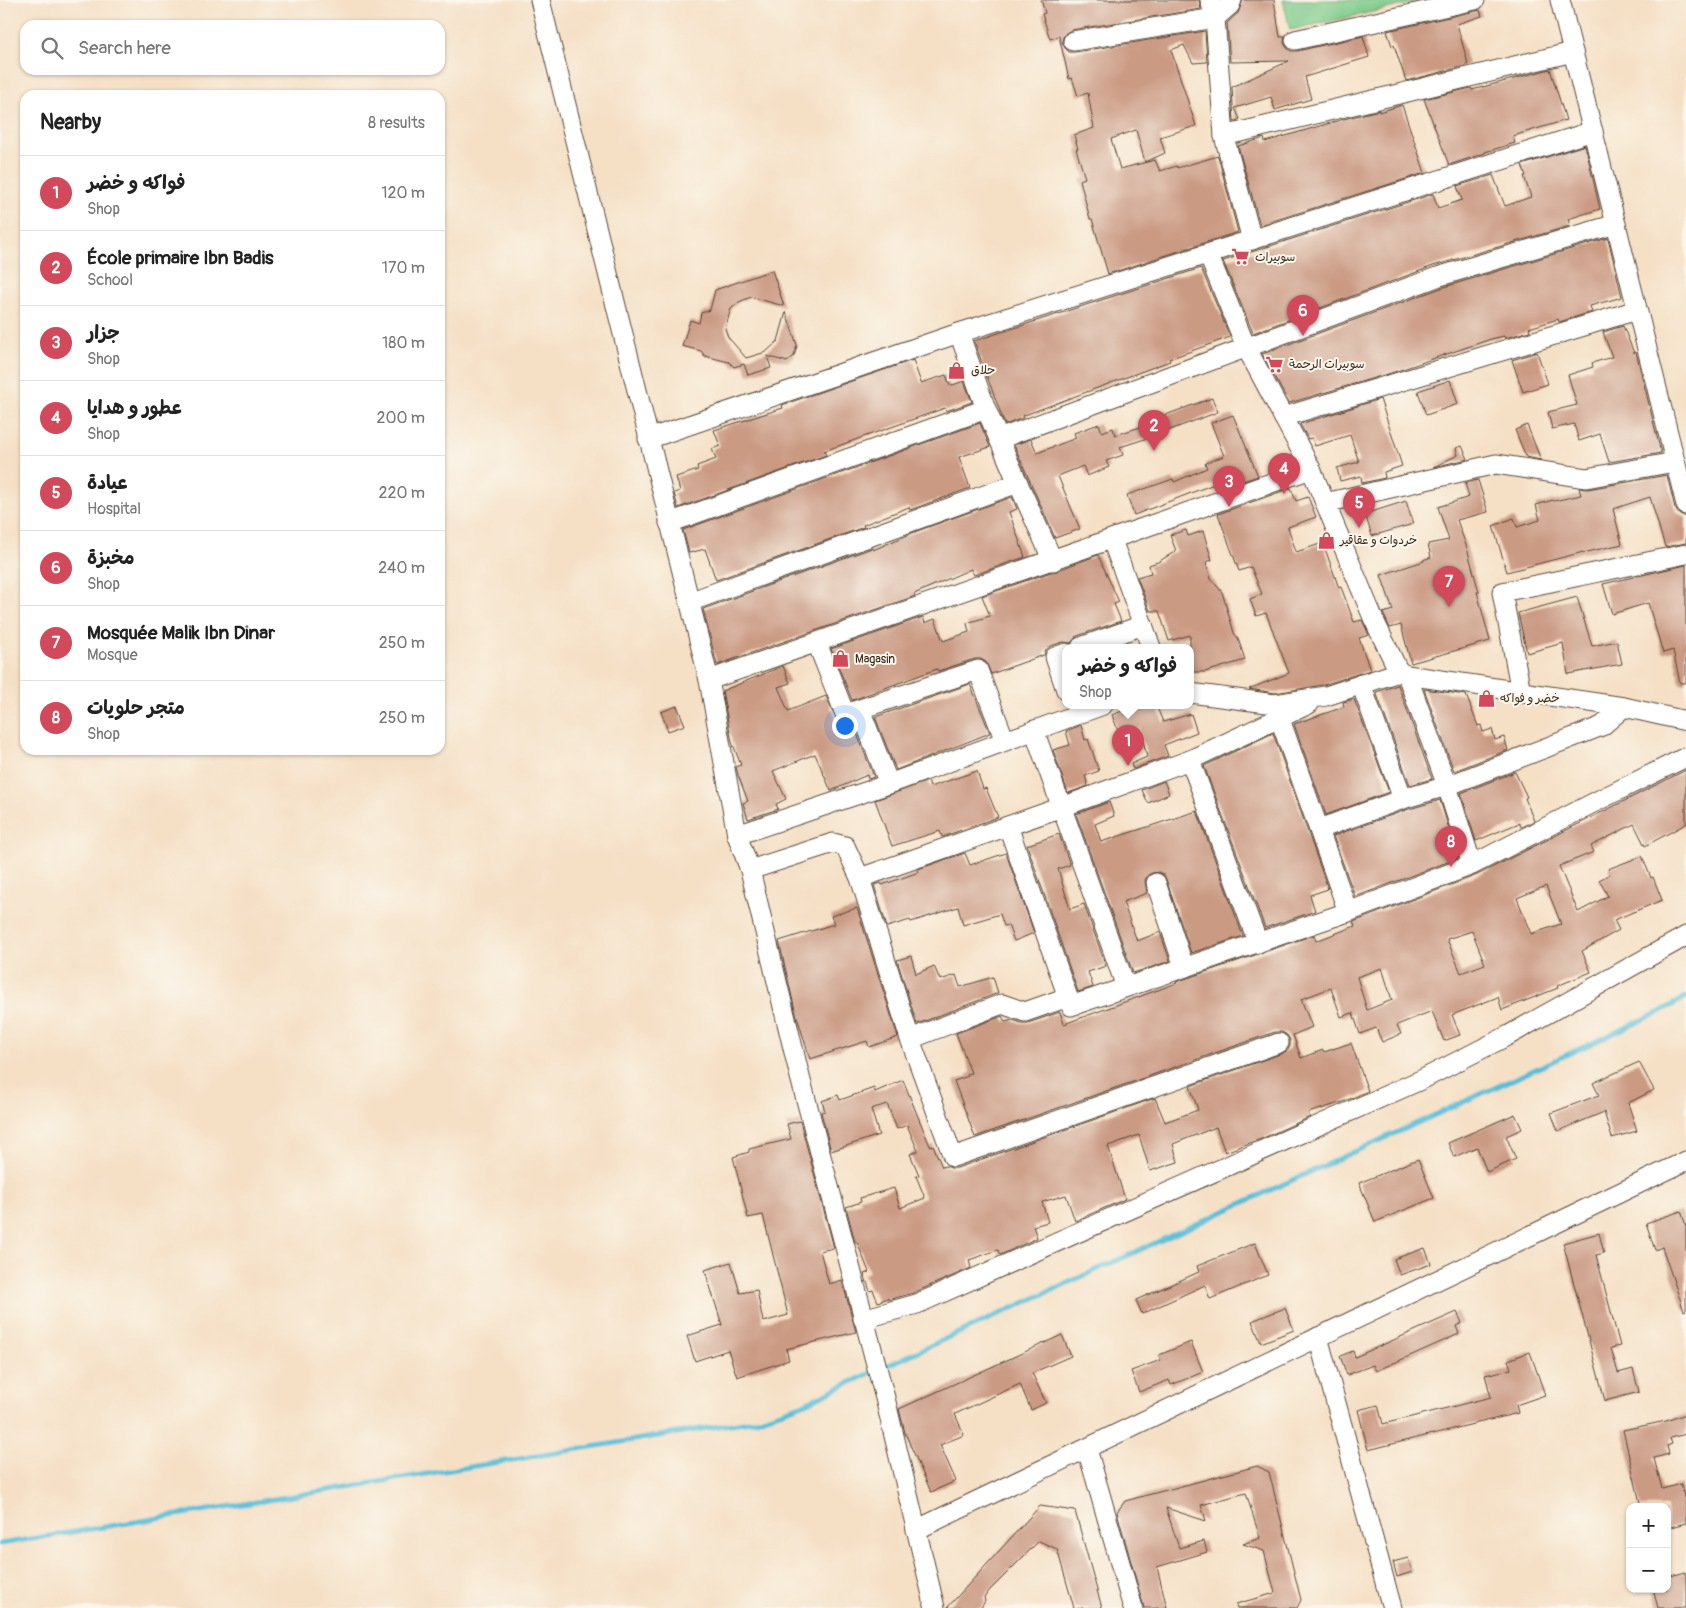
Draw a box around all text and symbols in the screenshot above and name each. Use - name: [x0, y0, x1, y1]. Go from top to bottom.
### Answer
- search box: [20, 20, 445, 75]
- icon: search: [38, 34, 66, 62]
- text: Search here: [78, 36, 171, 60]
- text: Nearby: [40, 109, 101, 136]
- text: 8 results: [368, 113, 425, 133]
- text: فواكه و خضر: [87, 171, 186, 195]
- text: 1: [53, 183, 59, 203]
- text: 120 m: [381, 183, 425, 203]
- text: Shop: [87, 199, 120, 219]
- text: École primaire Ibn Badis: [87, 246, 274, 270]
- supermarket icon: سوبيرات: [1231, 247, 1251, 267]
- place label: سوبيرات: [1255, 250, 1295, 265]
- text: 2: [52, 258, 60, 278]
- text: 170 m: [382, 258, 425, 278]
- text: School: [87, 270, 133, 290]
- pin: 6: [1287, 295, 1319, 336]
- text: جزار: [87, 321, 120, 345]
- text: 3: [52, 333, 60, 353]
- text: 180 m: [382, 333, 425, 353]
- text: Shop: [87, 349, 120, 369]
- supermarket icon: سوبيرات الرحمة: [1265, 354, 1285, 374]
- place label: سوبيرات الرحمة: [1289, 357, 1365, 372]
- shop icon: حلاق: [947, 360, 967, 380]
- place label: حلاق: [971, 363, 995, 378]
- text: عطور و هدايا: [87, 396, 183, 420]
- text: 4: [51, 408, 61, 428]
- text: 200 m: [377, 408, 425, 428]
- pin: 2: [1138, 410, 1170, 451]
- text: Shop: [87, 424, 120, 444]
- pin: 4: [1268, 453, 1300, 494]
- pin: 3: [1213, 466, 1245, 507]
- text: عيادة: [87, 471, 127, 495]
- text: 5: [52, 483, 60, 503]
- text: 220 m: [379, 483, 425, 503]
- pin: 5: [1343, 487, 1375, 528]
- text: Hospital: [87, 499, 141, 519]
- shop icon: خردوات و عقاقير: [1316, 530, 1336, 550]
- place label: خردوات و عقاقير: [1339, 533, 1417, 548]
- text: مخبزة: [87, 546, 135, 570]
- text: 6: [51, 558, 61, 578]
- text: 240 m: [378, 558, 425, 578]
- pin: 7: [1433, 566, 1465, 607]
- text: Shop: [87, 574, 120, 594]
- text: Mosquée Malik Ibn Dinar: [87, 621, 275, 645]
- text: 7: [52, 633, 60, 653]
- text: 250 m: [379, 633, 425, 653]
- popup: [1062, 644, 1194, 709]
- text: Mosque: [87, 645, 138, 665]
- shop icon: Magasin: [831, 649, 851, 669]
- place label: Magasin: [855, 652, 895, 667]
- text: فواكه و خضر: [1079, 654, 1177, 678]
- text: Shop: [1079, 682, 1112, 702]
- shop icon: خضر و فواكه: [1476, 688, 1496, 708]
- place label: خضر و فواكه: [1500, 691, 1560, 706]
- text: متجر حلويات: [87, 696, 185, 720]
- text: 8: [52, 708, 60, 728]
- text: 250 m: [379, 708, 425, 728]
- your location: [832, 713, 858, 739]
- text: Shop: [87, 724, 120, 744]
- pin: 1: [1112, 725, 1144, 766]
- pin: 8: [1435, 826, 1467, 867]
- map controls: [1626, 1503, 1671, 1593]
- button: +: [1626, 1503, 1671, 1548]
- button: −: [1626, 1548, 1671, 1593]

